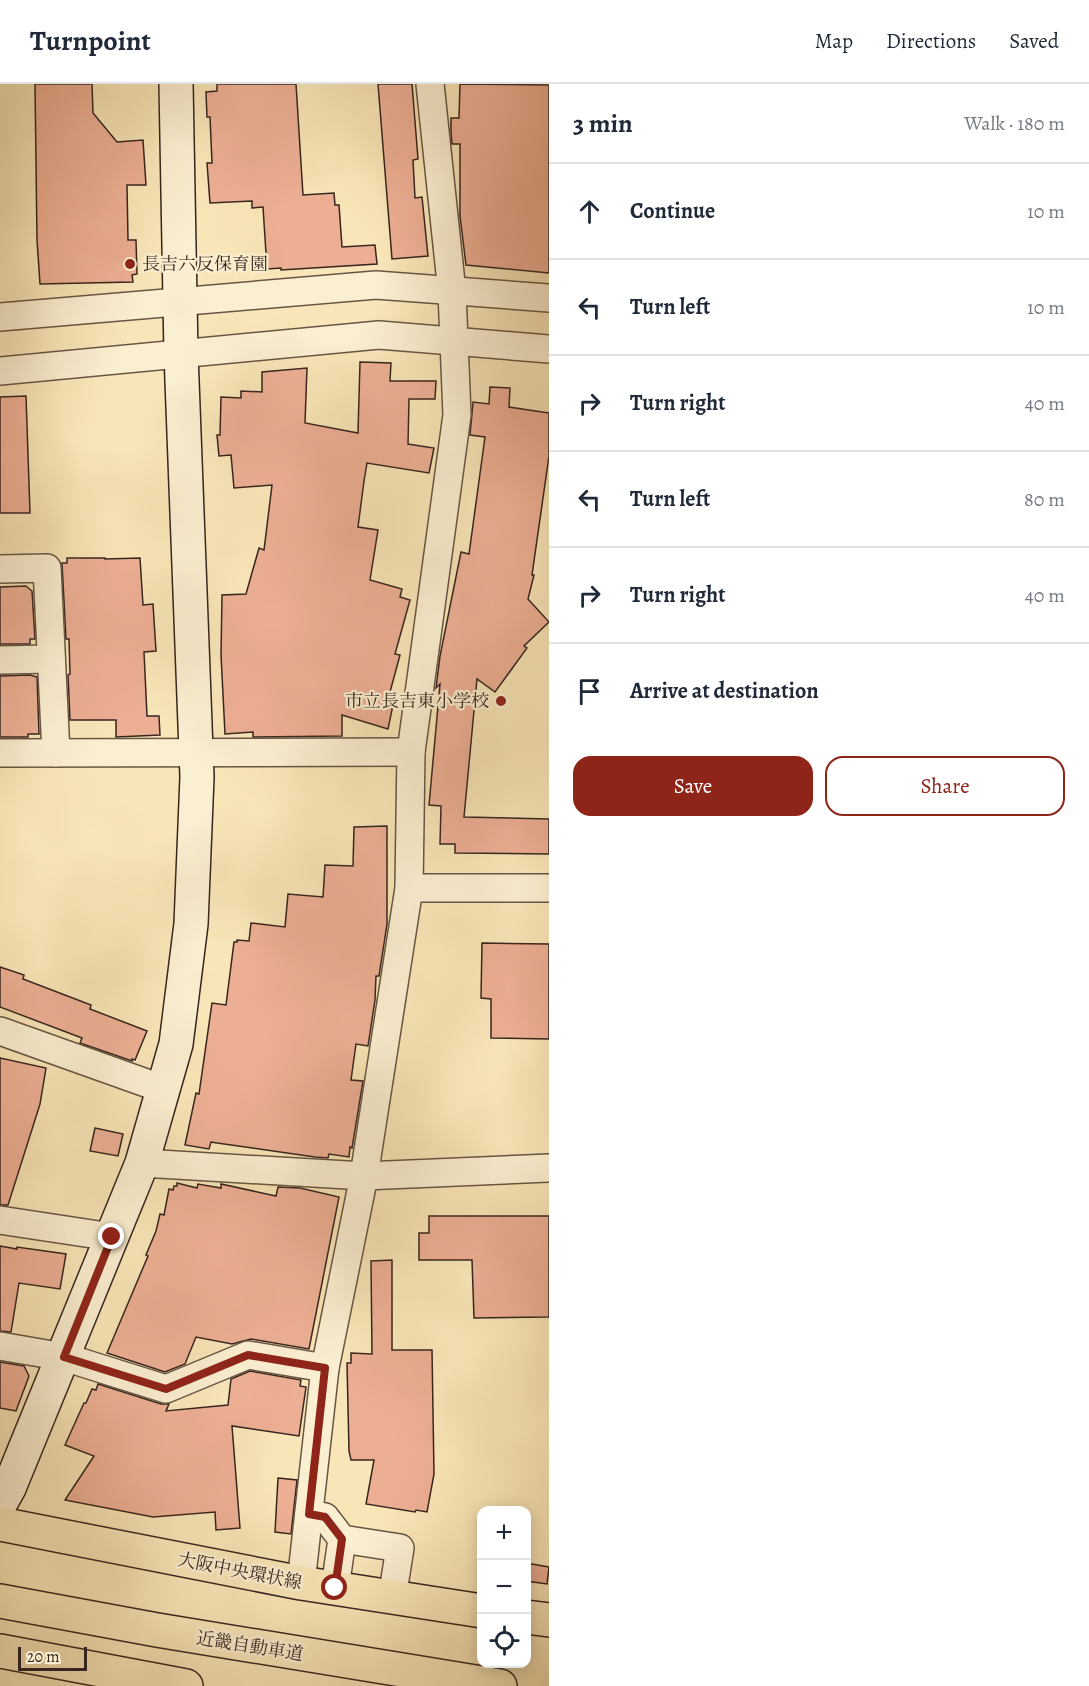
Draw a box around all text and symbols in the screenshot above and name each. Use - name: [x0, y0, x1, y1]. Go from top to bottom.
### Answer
- text: Turnpoint: [30, 22, 151, 60]
- text: Map: [815, 27, 853, 55]
- text: Directions: [886, 27, 976, 55]
- text: Saved: [1009, 27, 1059, 55]
- text: 3 min: [573, 106, 633, 141]
- text: Walk · 180 m: [964, 110, 1065, 137]
- icon: ahead: [573, 195, 606, 228]
- text: Continue: [630, 196, 715, 226]
- text: 10 m: [1027, 198, 1065, 225]
- place label: 長吉六反保育園: [142, 252, 268, 276]
- marker: 長吉六反保育園: [123, 257, 137, 271]
- icon: left: [573, 291, 606, 324]
- text: Turn left: [630, 292, 710, 322]
- text: 10 m: [1027, 294, 1065, 321]
- icon: right: [573, 387, 606, 420]
- text: Turn right: [630, 388, 726, 418]
- text: 40 m: [1025, 390, 1065, 417]
- icon: left: [573, 483, 606, 516]
- text: Turn left: [630, 484, 710, 514]
- text: 80 m: [1024, 486, 1065, 513]
- icon: right: [573, 579, 606, 612]
- text: Turn right: [630, 580, 726, 610]
- text: 40 m: [1025, 582, 1065, 609]
- icon: arrive: [573, 675, 606, 708]
- text: Arrive at destination: [630, 676, 819, 706]
- place label: 市立長吉東小学校: [345, 689, 489, 713]
- marker: 市立長吉東小学校: [494, 694, 508, 708]
- button: Save: [573, 756, 813, 816]
- button: Share: [825, 756, 1065, 816]
- route end: [98, 1223, 124, 1249]
- map controls: [477, 1506, 531, 1668]
- button: +: [477, 1506, 531, 1560]
- street label: 大阪中央環状線: [176, 1547, 304, 1595]
- button: −: [477, 1560, 531, 1614]
- route start: [321, 1574, 347, 1600]
- button: locate: [477, 1614, 531, 1668]
- street label: 近畿自動車道: [195, 1626, 305, 1666]
- scale bar: [18, 1644, 87, 1672]
- text: 20 m: [27, 1646, 60, 1668]

